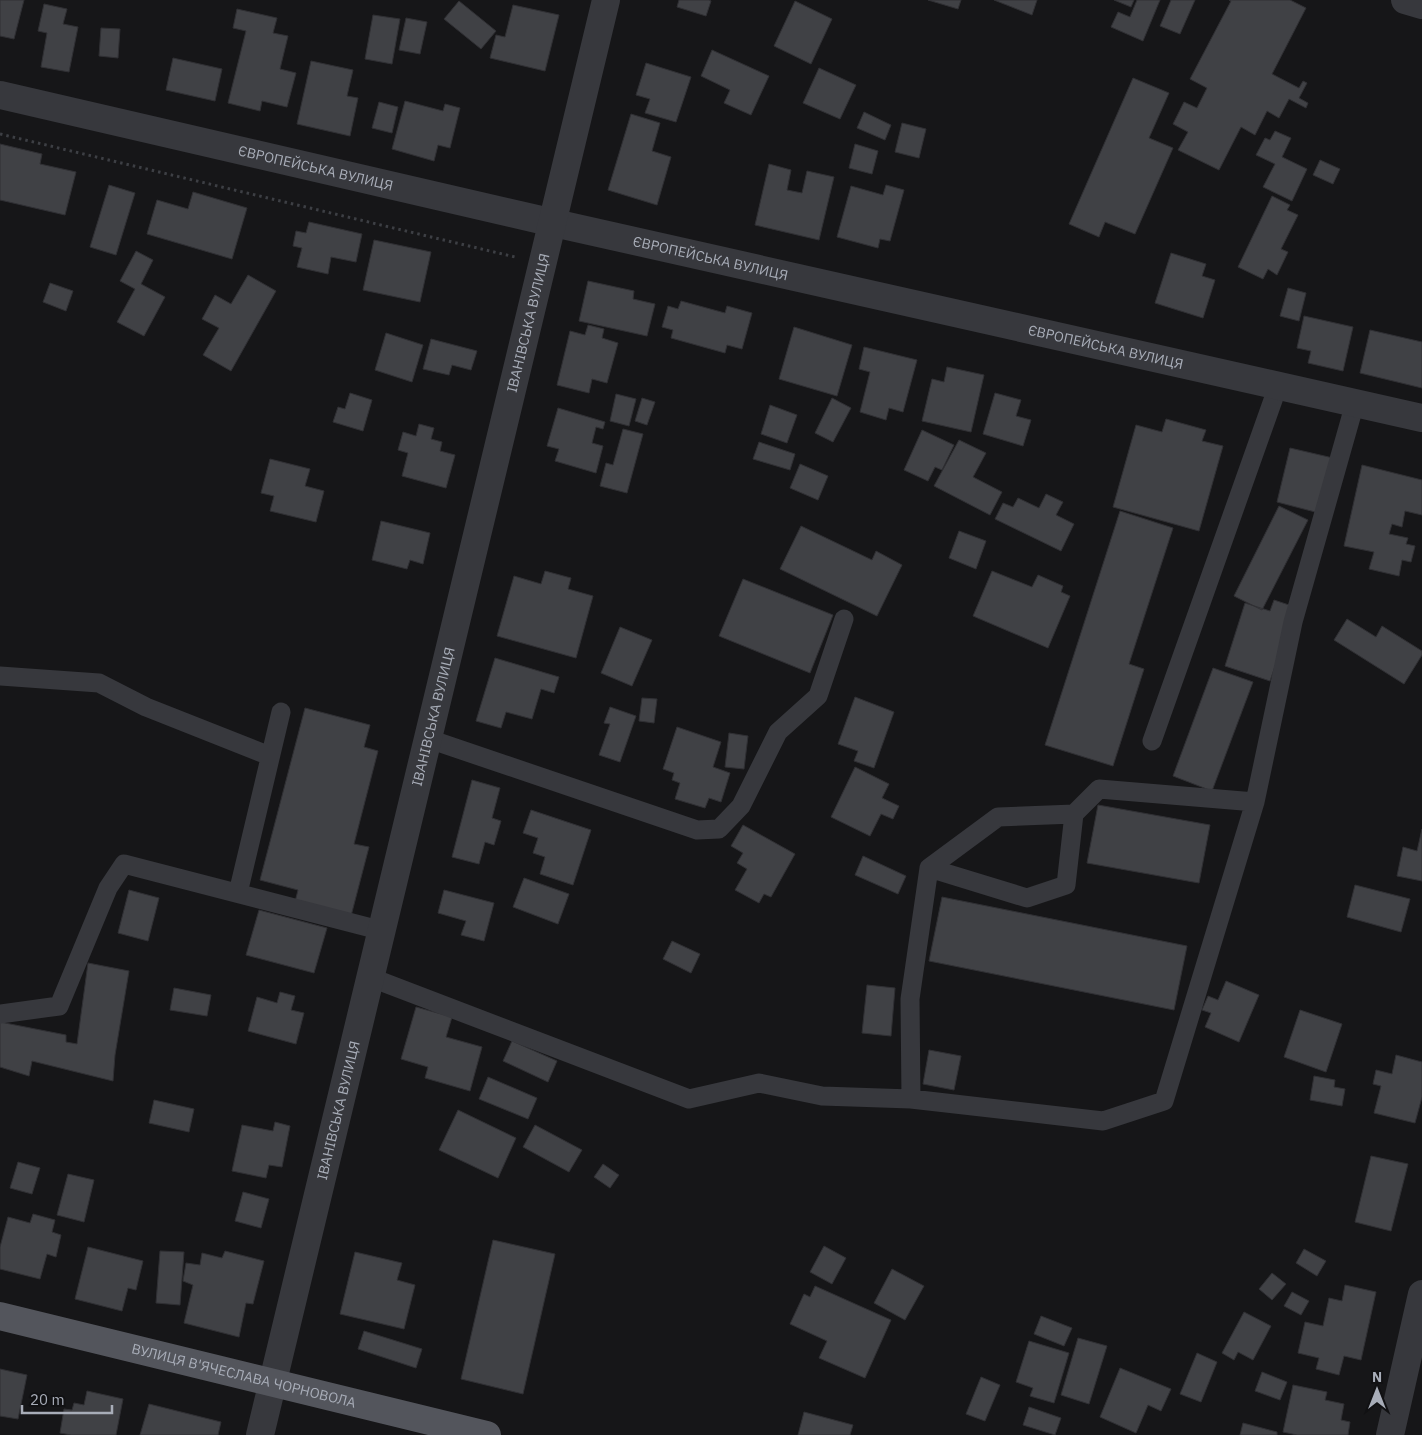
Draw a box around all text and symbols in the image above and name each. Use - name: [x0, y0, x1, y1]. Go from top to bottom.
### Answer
- street label: ЄВРОПЕЙСЬКА ВУЛИЦЯ: [236, 141, 395, 195]
- street label: ЄВРОПЕЙСЬКА ВУЛИЦЯ: [631, 232, 790, 284]
- street label: ІВАНІВСЬКА ВУЛИЦЯ: [503, 251, 554, 394]
- street label: ЄВРОПЕЙСЬКА ВУЛИЦЯ: [1026, 321, 1185, 373]
- street label: ІВАНІВСЬКА ВУЛИЦЯ: [408, 645, 459, 788]
- street label: ІВАНІВСЬКА ВУЛИЦЯ: [313, 1039, 364, 1182]
- street label: ВУЛИЦЯ В'ЯЧЕСЛАВА ЧОРНОВОЛА: [130, 1339, 358, 1412]
- north arrow: [1352, 1365, 1402, 1415]
- text: N: [1372, 1368, 1382, 1386]
- scale bar: [22, 1382, 112, 1414]
- text: 20 m: [30, 1390, 65, 1409]

